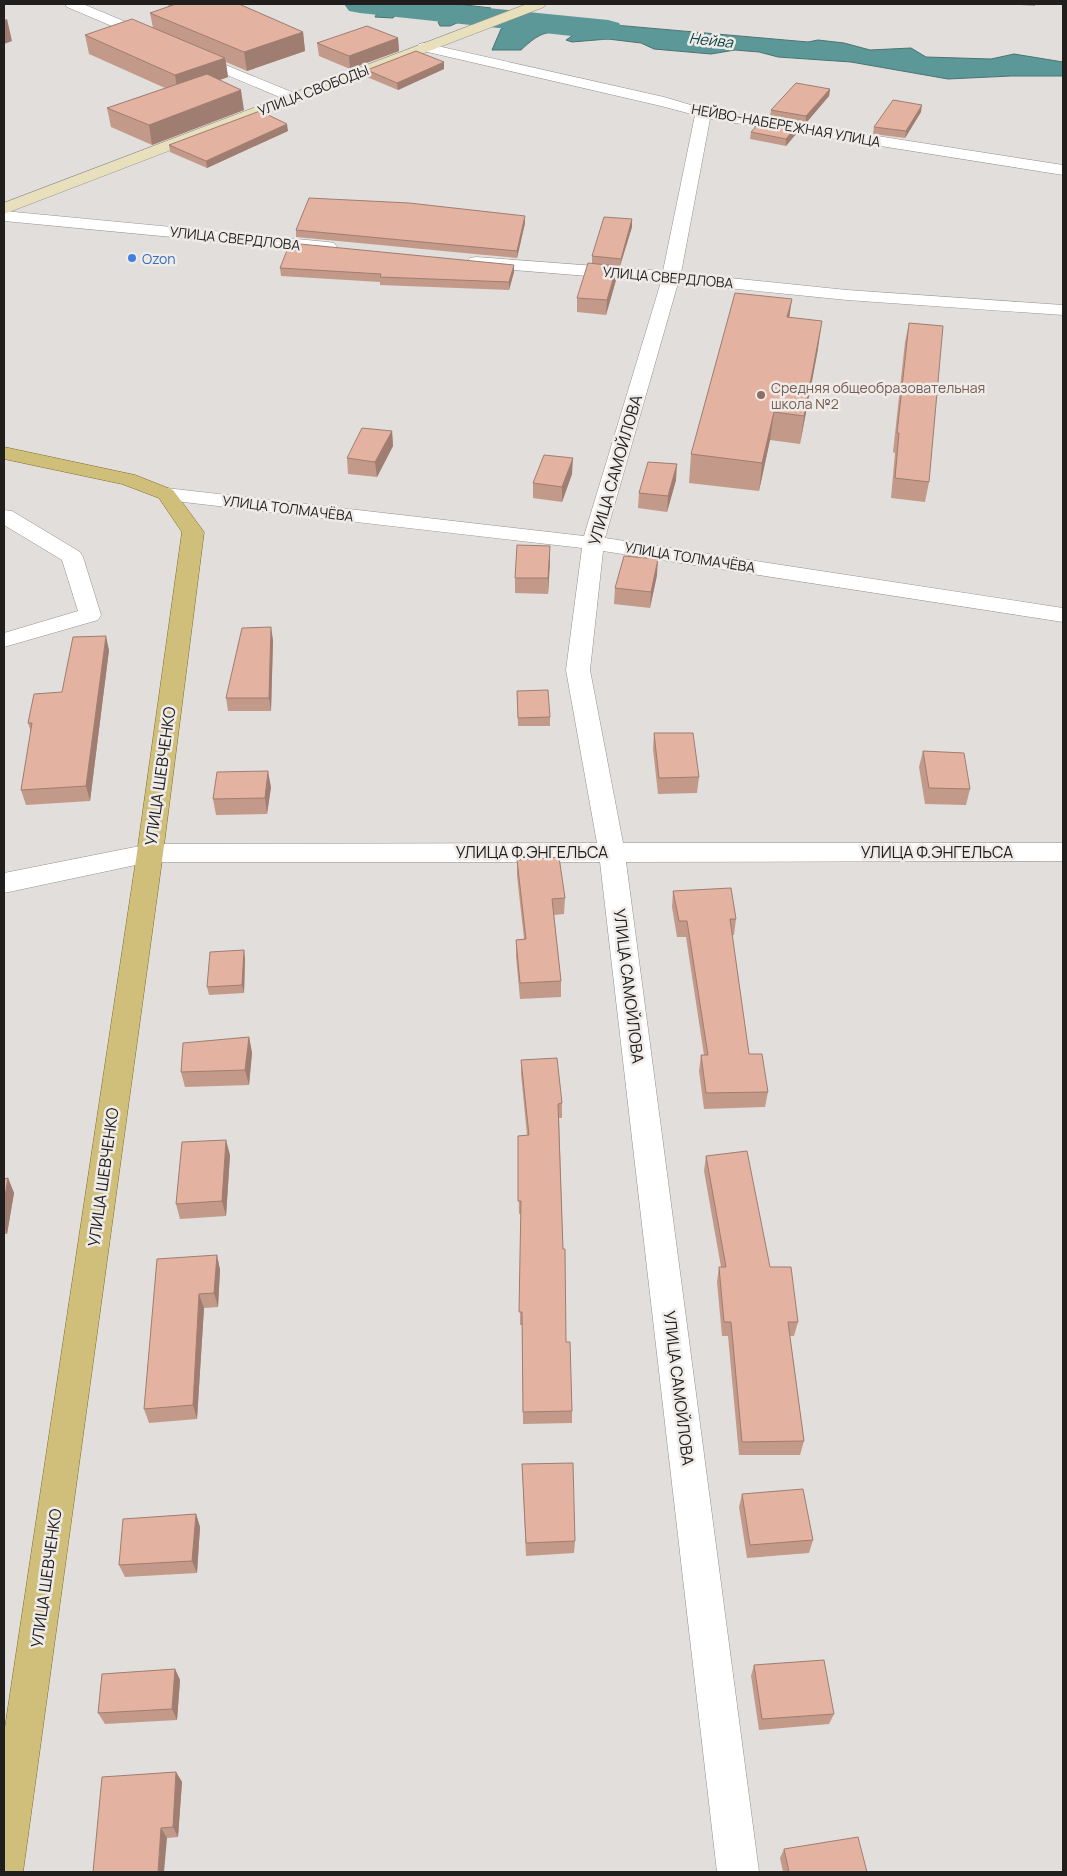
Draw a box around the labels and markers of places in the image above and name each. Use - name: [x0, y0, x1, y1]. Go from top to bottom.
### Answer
- place label: Ozon: [142, 249, 176, 268]
- marker: Ozon: [126, 252, 138, 264]
- place label: Средняя общеобразовательная школа №2: [771, 378, 985, 413]
- marker: Средняя общеобразовательная школа №2: [755, 389, 767, 401]

